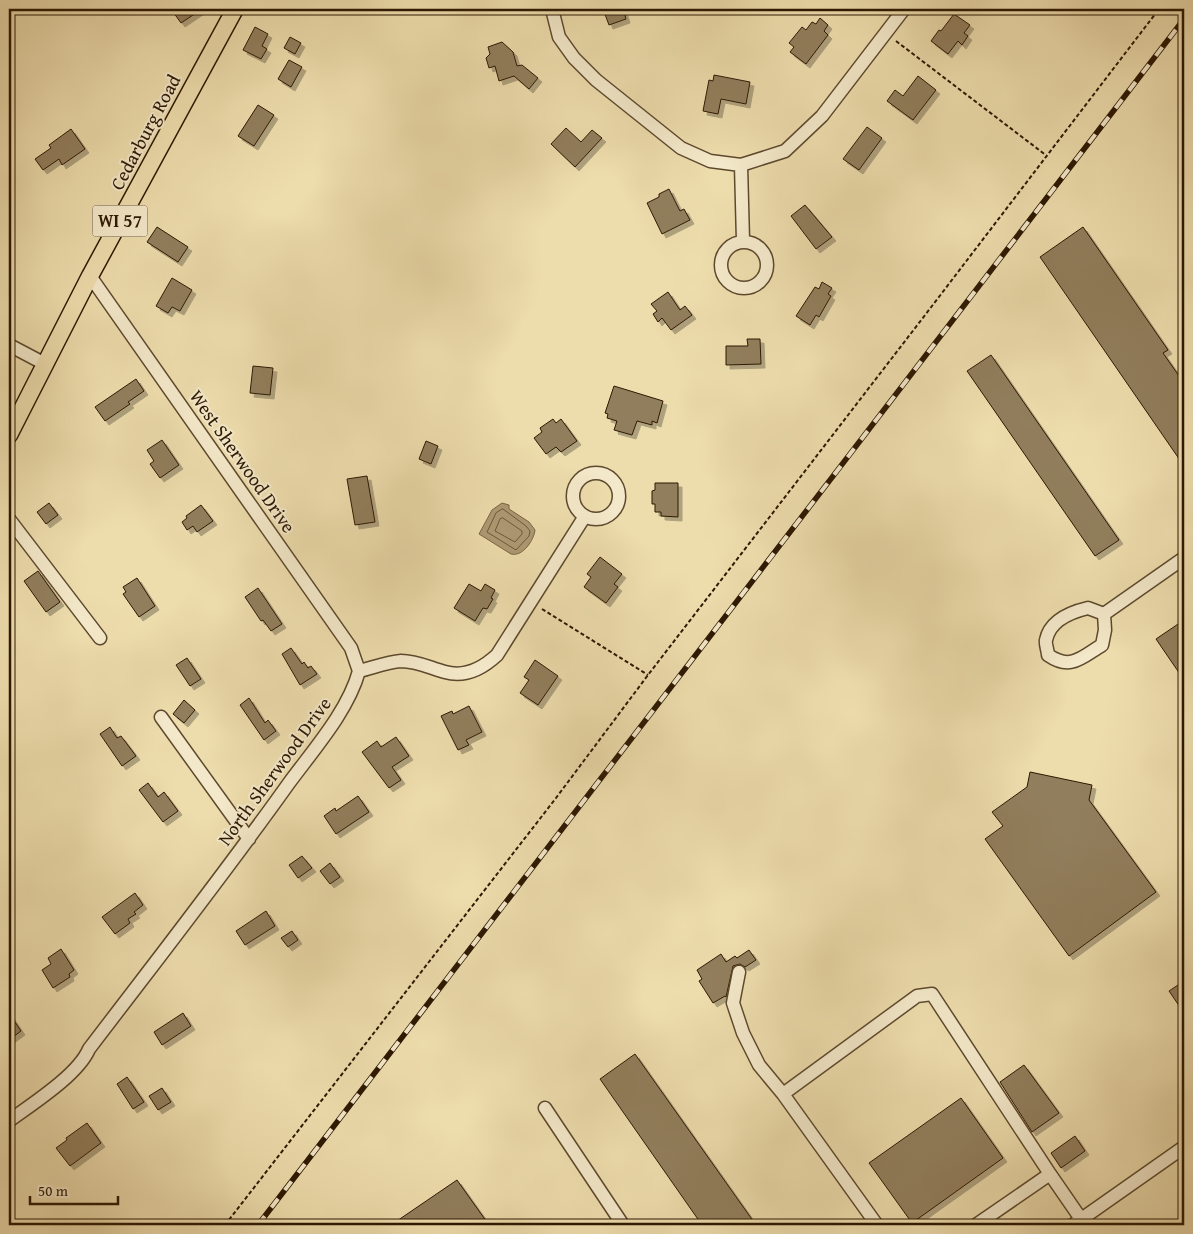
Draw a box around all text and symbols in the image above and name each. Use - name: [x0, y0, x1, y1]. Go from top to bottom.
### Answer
- street label: Cedarburg Road: [103, 68, 188, 195]
- road number: WI 57: [92, 206, 148, 237]
- street label: West Sherwood Drive: [183, 384, 303, 538]
- street label: North Sherwood Drive: [210, 691, 338, 851]
- scale bar: [30, 1174, 118, 1206]
- text: 50 m: [38, 1180, 69, 1201]

